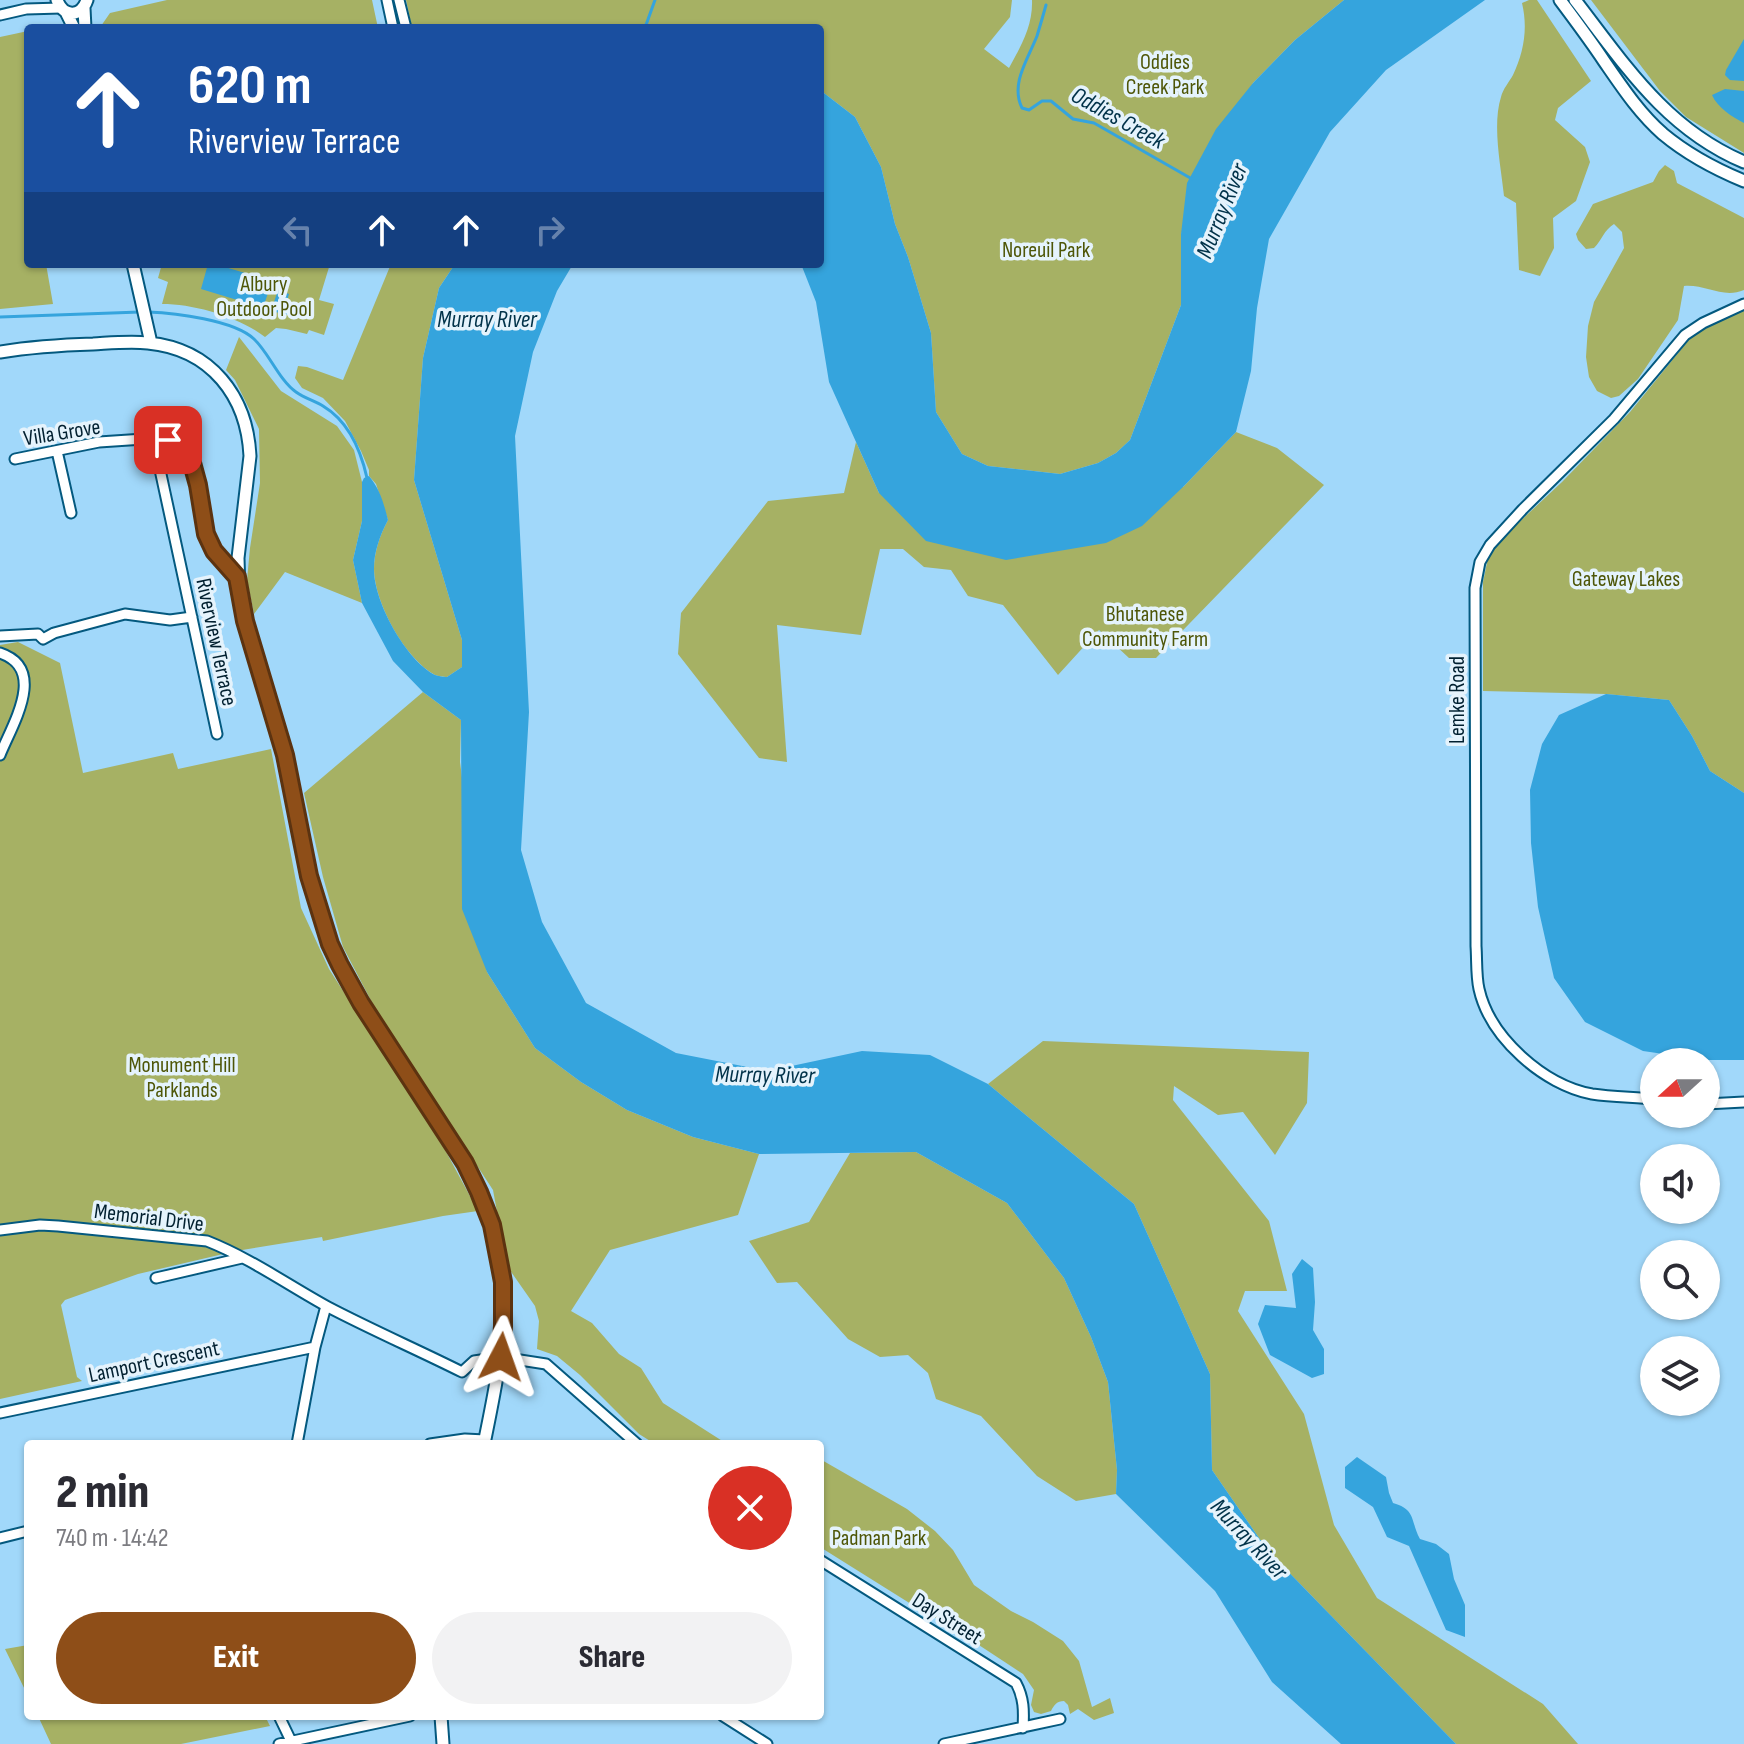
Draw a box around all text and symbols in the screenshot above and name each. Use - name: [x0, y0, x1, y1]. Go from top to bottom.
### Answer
- park label: Oddies Creek Park: [1126, 49, 1205, 101]
- text: 620 m: [188, 53, 312, 120]
- icon: ahead: [56, 56, 160, 160]
- water label: Oddies Creek: [1066, 80, 1171, 156]
- text: Riverview Terrace: [188, 121, 400, 164]
- water label: Murray River: [1190, 158, 1255, 263]
- icon: left: [276, 208, 320, 252]
- icon: ahead: [360, 208, 404, 252]
- icon: ahead: [444, 208, 488, 252]
- icon: right: [528, 208, 572, 252]
- park label: Noreuil Park: [1002, 237, 1091, 264]
- park label: Albury Outdoor Pool: [216, 271, 312, 323]
- water label: Murray River: [437, 305, 538, 334]
- pin: [134, 406, 202, 474]
- street label: Villa Grove: [22, 414, 102, 452]
- icon: arrive: [146, 418, 190, 462]
- park label: Gateway Lakes: [1572, 566, 1680, 593]
- street label: Riverview Terrace: [189, 576, 243, 708]
- park label: Bhutanese Community Farm: [1082, 601, 1208, 653]
- street label: Lemke Road: [1444, 656, 1471, 744]
- north arrow: [1640, 1048, 1720, 1128]
- map controls: [1640, 1048, 1720, 1416]
- park label: Monument Hill Parklands: [128, 1052, 236, 1104]
- water label: Murray River: [715, 1060, 816, 1090]
- button: sound: [1640, 1144, 1720, 1224]
- street label: Memorial Drive: [93, 1198, 205, 1238]
- button: search: [1640, 1240, 1720, 1320]
- position arrow: [459, 1315, 543, 1399]
- street label: Lamport Crescent: [86, 1335, 222, 1389]
- button: layers: [1640, 1336, 1720, 1416]
- text: 2 min: [56, 1464, 149, 1521]
- button: close: [708, 1466, 792, 1550]
- water label: Murray River: [1204, 1493, 1294, 1586]
- text: 740 m · 14:42: [56, 1523, 168, 1554]
- park label: Padman Park: [832, 1525, 927, 1552]
- street label: Day Street: [907, 1587, 987, 1651]
- button: Exit: [56, 1612, 416, 1704]
- button: Share: [432, 1612, 792, 1704]

